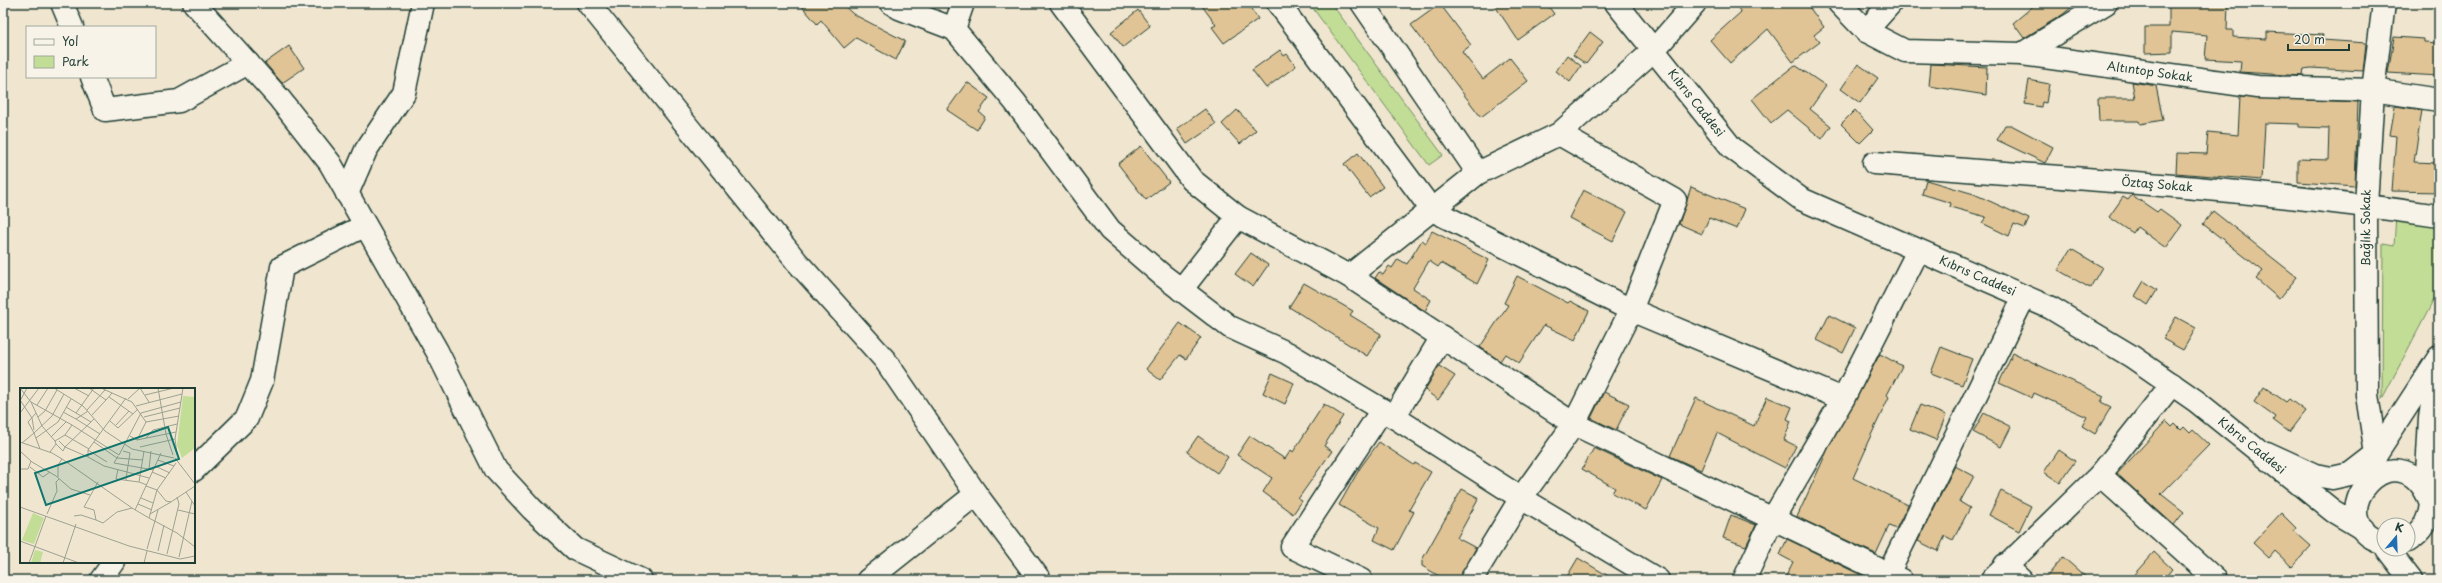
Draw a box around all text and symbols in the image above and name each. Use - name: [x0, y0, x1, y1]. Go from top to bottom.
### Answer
- legend: [26, 26, 156, 78]
- scale bar: [2288, 26, 2349, 52]
- text: 20 m: [2294, 30, 2325, 48]
- text: Yol: [62, 32, 78, 50]
- text: Park: [62, 52, 89, 70]
- street label: Altıntop Sokak: [2106, 56, 2194, 86]
- street label: Kıbrıs Caddesi: [1664, 65, 1729, 140]
- street label: Öztaş Sokak: [2121, 172, 2194, 196]
- street label: Bağlık Sokak: [2356, 188, 2375, 266]
- street label: Kıbrıs Caddesi: [1937, 250, 2019, 300]
- inset map: [20, 388, 195, 563]
- street label: Kıbrıs Caddesi: [2215, 412, 2290, 478]
- north arrow: [2376, 517, 2416, 557]
- text: K: [2393, 518, 2406, 536]

